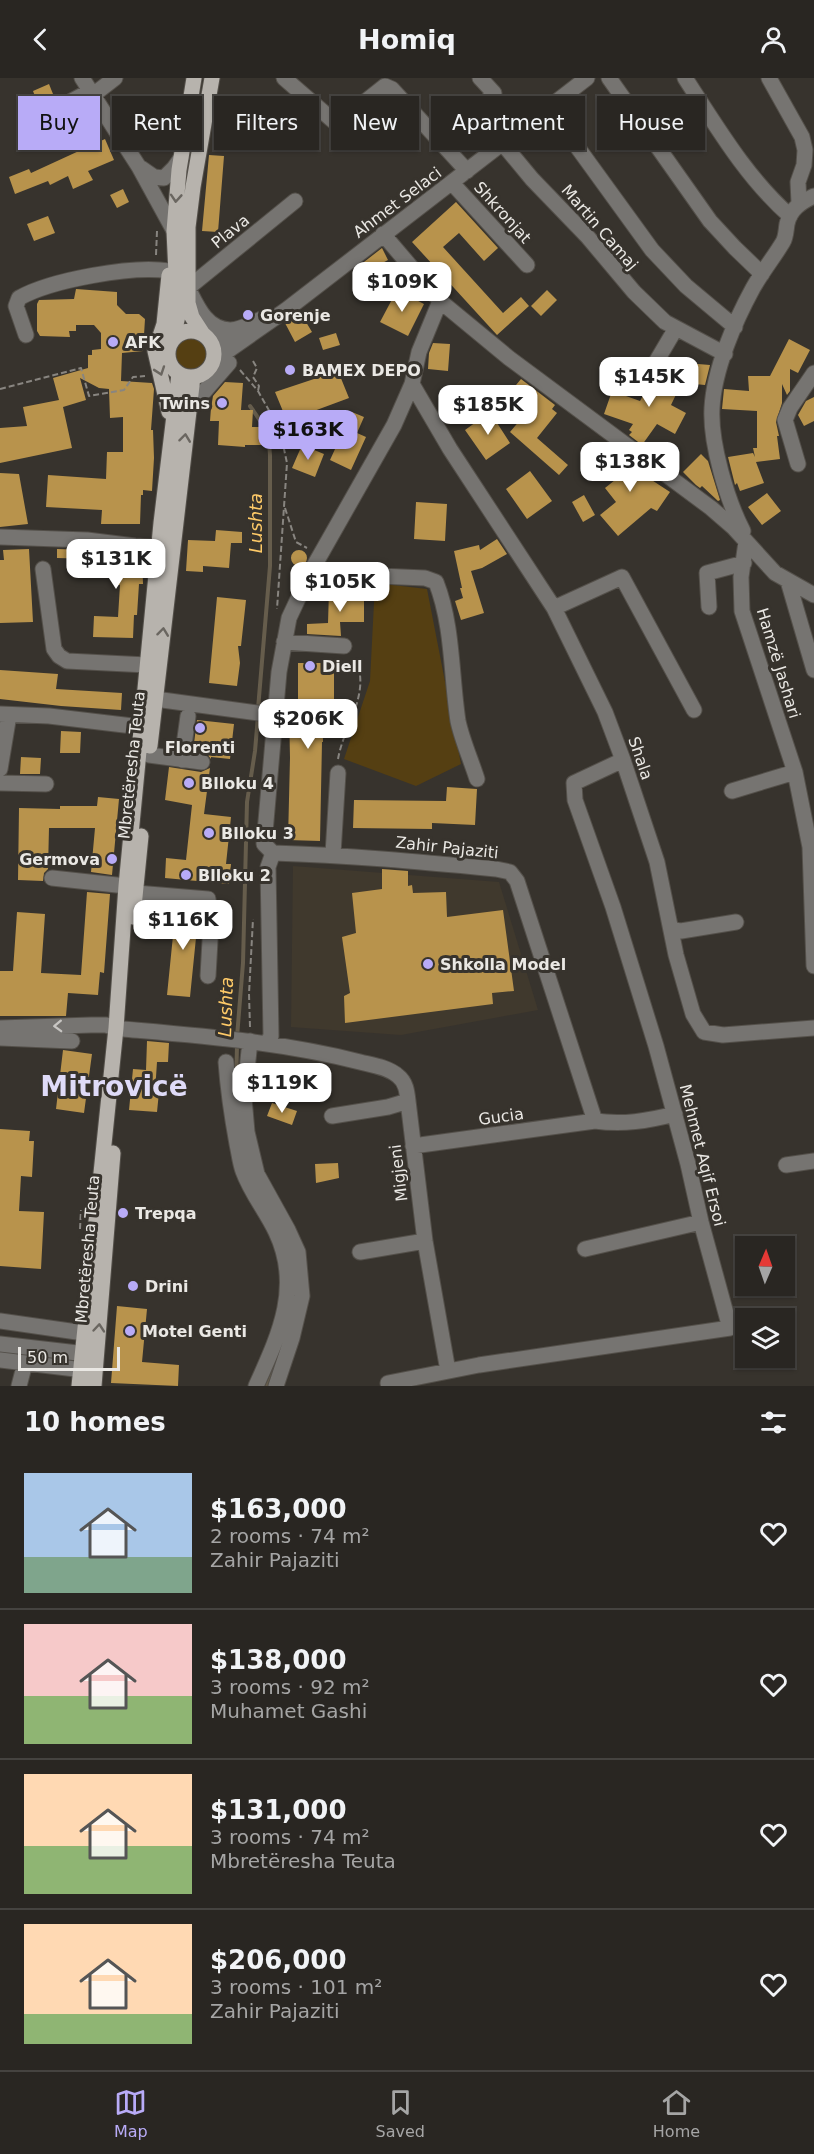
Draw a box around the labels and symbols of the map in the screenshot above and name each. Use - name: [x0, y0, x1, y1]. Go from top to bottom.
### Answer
- street label: Ahmet Selaci: [350, 163, 445, 242]
- street label: Shkronjat: [470, 178, 535, 247]
- street label: Martin Camaj: [557, 181, 642, 274]
- one-way arrow: [170, 194, 183, 203]
- street label: Plava: [208, 210, 253, 252]
- pin: $109K: [360, 262, 444, 313]
- place label: Gorenje: [260, 306, 331, 325]
- marker: Gorenje: [241, 308, 255, 322]
- place label: AFK: [125, 333, 161, 352]
- marker: AFK: [106, 335, 120, 349]
- pin: $145K: [607, 357, 691, 408]
- place label: BAMEX DEPO: [302, 361, 421, 380]
- marker: BAMEX DEPO: [283, 363, 297, 377]
- one-way arrow: [152, 365, 165, 376]
- pin: $185K: [446, 385, 530, 436]
- place label: Twins: [160, 394, 210, 413]
- marker: Twins: [215, 396, 229, 410]
- pin: $163K: [266, 410, 350, 461]
- one-way arrow: [179, 433, 191, 443]
- pin: $138K: [588, 442, 672, 493]
- water label: Lushta: [245, 493, 266, 553]
- pin: $131K: [74, 539, 158, 590]
- pin: $105K: [298, 562, 382, 613]
- street label: Hamzë Jashari: [753, 606, 804, 721]
- one-way arrow: [156, 627, 169, 636]
- place label: Diell: [322, 657, 363, 676]
- marker: Diell: [303, 659, 317, 673]
- street label: Mbretëresha Teuta: [114, 690, 149, 840]
- pin: $206K: [266, 699, 350, 750]
- marker: Florenti: [193, 721, 207, 735]
- street label: Shala: [624, 734, 657, 782]
- place label: Florenti: [165, 738, 235, 757]
- place label: Blloku 4: [201, 774, 274, 793]
- marker: Blloku 4: [182, 776, 196, 790]
- place label: Blloku 3: [221, 824, 294, 843]
- marker: Blloku 3: [202, 826, 216, 840]
- street label: Zahir Pajaziti: [394, 833, 499, 862]
- place label: Germova: [19, 850, 100, 869]
- marker: Germova: [105, 852, 119, 866]
- place label: Blloku 2: [198, 866, 271, 885]
- marker: Blloku 2: [179, 868, 193, 882]
- pin: $116K: [141, 900, 225, 951]
- place label: Shkolla Model: [440, 955, 566, 974]
- marker: Shkolla Model: [421, 957, 435, 971]
- water label: Lushta: [214, 976, 237, 1037]
- one-way arrow: [54, 1020, 63, 1032]
- pin: $119K: [240, 1063, 324, 1114]
- district label: Mitrovicë: [40, 1070, 188, 1103]
- street label: Mehmet Aqif Ersoi: [676, 1082, 729, 1228]
- street label: Gucia: [477, 1104, 525, 1129]
- street label: Migjeni: [386, 1143, 411, 1203]
- street label: Mbretëresha Teuta: [72, 1174, 103, 1324]
- place label: Trepqa: [135, 1204, 197, 1223]
- marker: Trepqa: [116, 1206, 130, 1220]
- north arrow: [735, 1236, 795, 1296]
- place label: Drini: [145, 1277, 189, 1296]
- marker: Drini: [126, 1279, 140, 1293]
- place label: Motel Genti: [142, 1322, 247, 1341]
- one-way arrow: [92, 1323, 105, 1332]
- marker: Motel Genti: [123, 1324, 137, 1338]
- scale bar: [18, 1344, 120, 1372]

